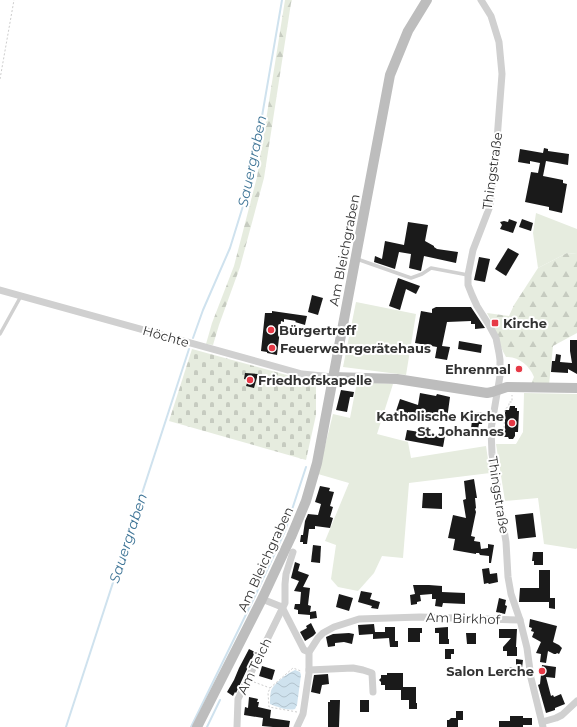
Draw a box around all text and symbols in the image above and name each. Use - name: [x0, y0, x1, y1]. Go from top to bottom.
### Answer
- water label: Sauergraben: [233, 113, 271, 209]
- street label: Thingstraße: [479, 131, 505, 211]
- street label: Am Bleichgraben: [325, 193, 363, 307]
- place label: Kirche: [503, 315, 547, 331]
- marker: Kirche: [490, 318, 500, 328]
- street label: Höchte: [141, 322, 191, 350]
- place label: Bürgertreff: [279, 322, 357, 338]
- marker: Bürgertreff: [266, 325, 276, 335]
- place label: Feuerwehrgerätehaus: [280, 340, 431, 356]
- marker: Feuerwehrgerätehaus: [267, 343, 277, 353]
- place label: Ehrenmal: [445, 361, 511, 377]
- marker: Ehrenmal: [514, 364, 524, 374]
- place label: Friedhofskapelle: [258, 372, 372, 388]
- marker: Friedhofskapelle: [245, 375, 255, 385]
- place label: Katholische Kirche St. Johannes: [376, 408, 504, 439]
- marker: Katholische Kirche St. Johannes: [507, 418, 517, 428]
- street label: Thingstraße: [485, 455, 513, 535]
- water label: Sauergraben: [105, 491, 151, 585]
- street label: Am Bleichgraben: [234, 504, 296, 614]
- street label: Am Birkhof: [426, 609, 501, 627]
- street label: Am Teich: [234, 635, 274, 697]
- place label: Salon Lerche: [446, 663, 534, 679]
- marker: Salon Lerche: [537, 666, 547, 676]

